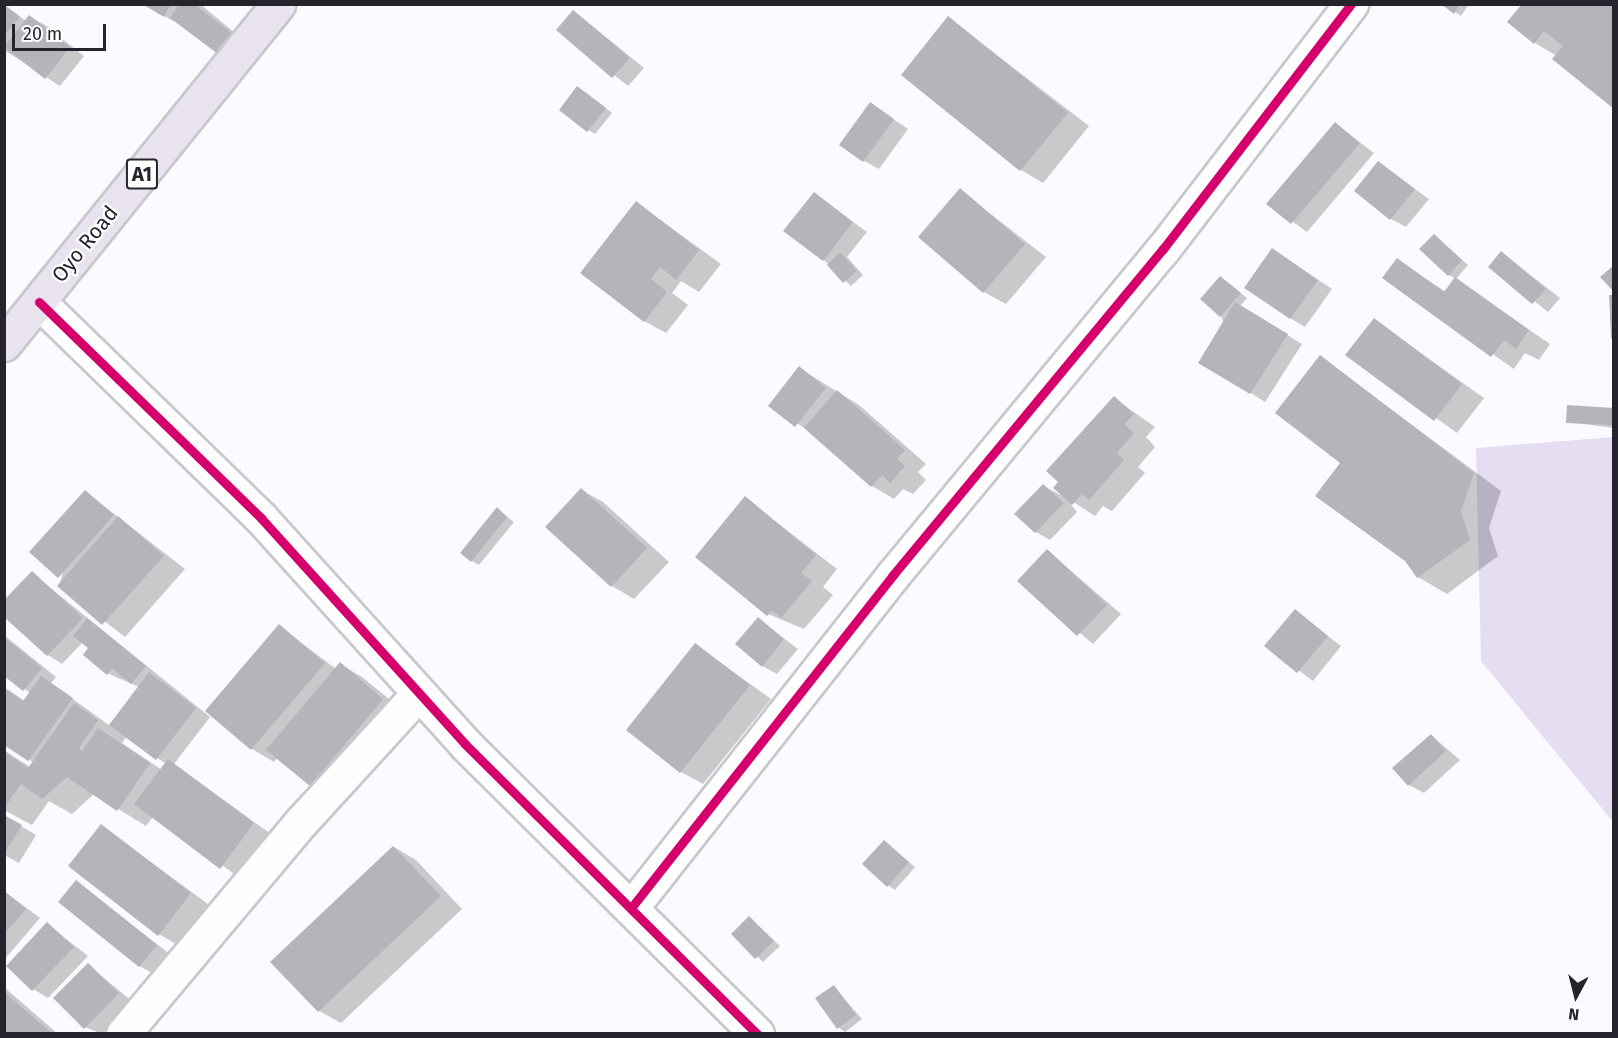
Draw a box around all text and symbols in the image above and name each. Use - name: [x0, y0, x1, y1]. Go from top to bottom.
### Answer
- scale bar: [15, 12, 110, 50]
- text: 20 m: [23, 23, 62, 45]
- road number: A1: [126, 157, 158, 191]
- street label: Oyo Road: [47, 201, 123, 287]
- north arrow: [1546, 966, 1606, 1026]
- text: N: [1567, 1004, 1580, 1024]

